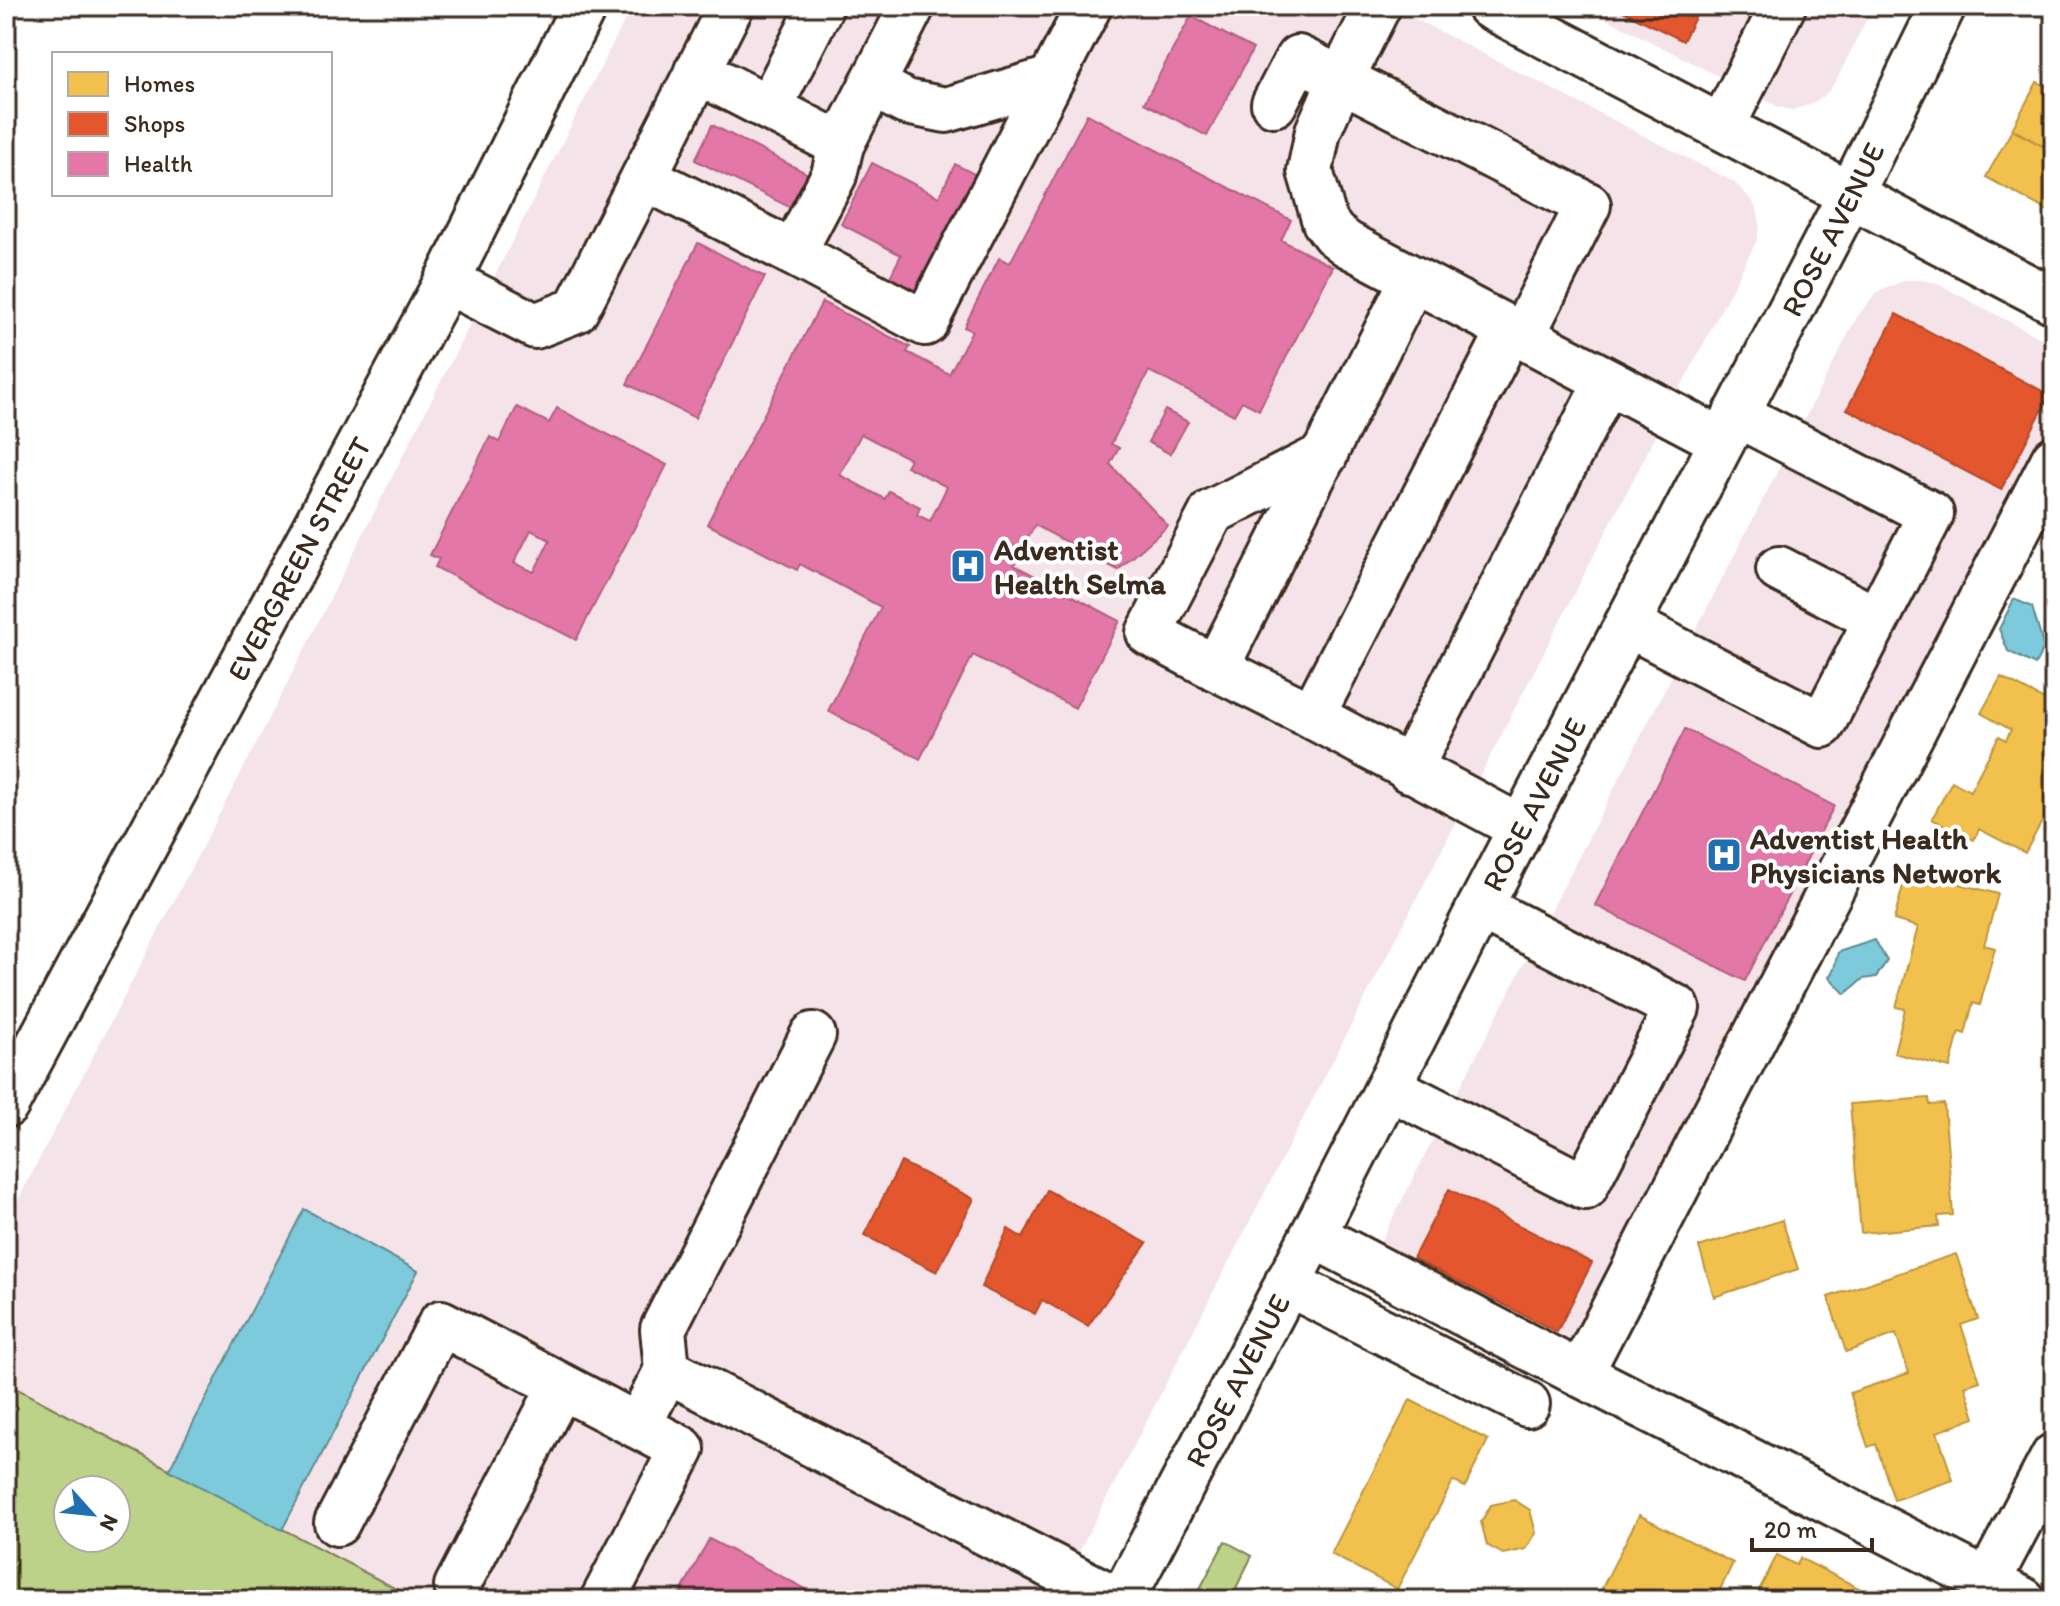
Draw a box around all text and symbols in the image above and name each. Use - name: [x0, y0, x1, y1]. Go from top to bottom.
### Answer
- legend: [52, 52, 332, 196]
- text: Homes: [124, 69, 195, 98]
- text: Shops: [124, 109, 185, 138]
- street label: ROSE AVENUE: [1772, 136, 1892, 322]
- text: Health: [124, 149, 193, 178]
- street label: EVERGREEN STREET: [218, 430, 379, 687]
- place label: Adventist Health Selma: [993, 531, 1166, 602]
- hospital icon: Adventist Health Selma: [949, 547, 987, 585]
- street label: ROSE AVENUE: [1473, 711, 1594, 897]
- place label: Adventist Health Physicians Network: [1749, 820, 2001, 891]
- hospital icon: Adventist Health Physicians Network: [1705, 836, 1743, 874]
- street label: ROSE AVENUE: [1176, 1287, 1298, 1473]
- north arrow: [52, 1474, 132, 1554]
- scale bar: [1752, 1502, 1872, 1552]
- text: N: [94, 1510, 125, 1536]
- text: 20 m: [1764, 1515, 1817, 1544]

